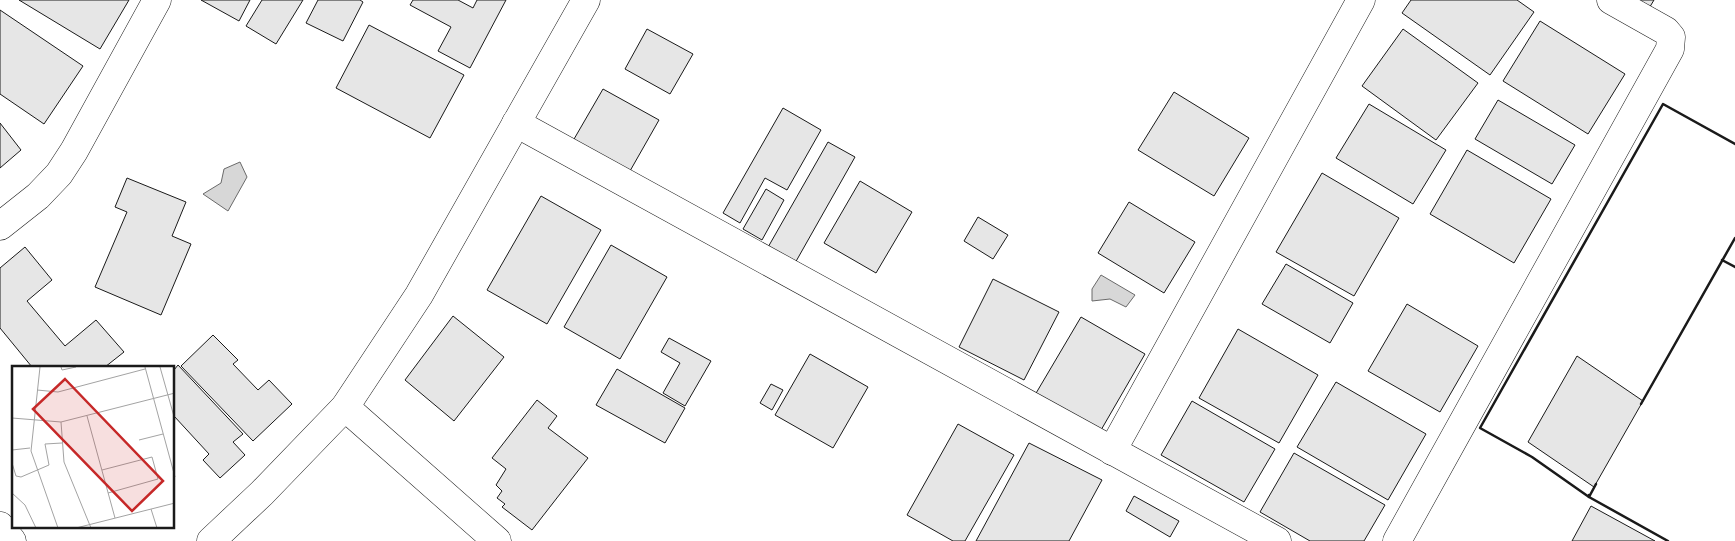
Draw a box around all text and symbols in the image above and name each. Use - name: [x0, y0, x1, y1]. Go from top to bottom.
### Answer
- inset map: [12, 366, 175, 528]

